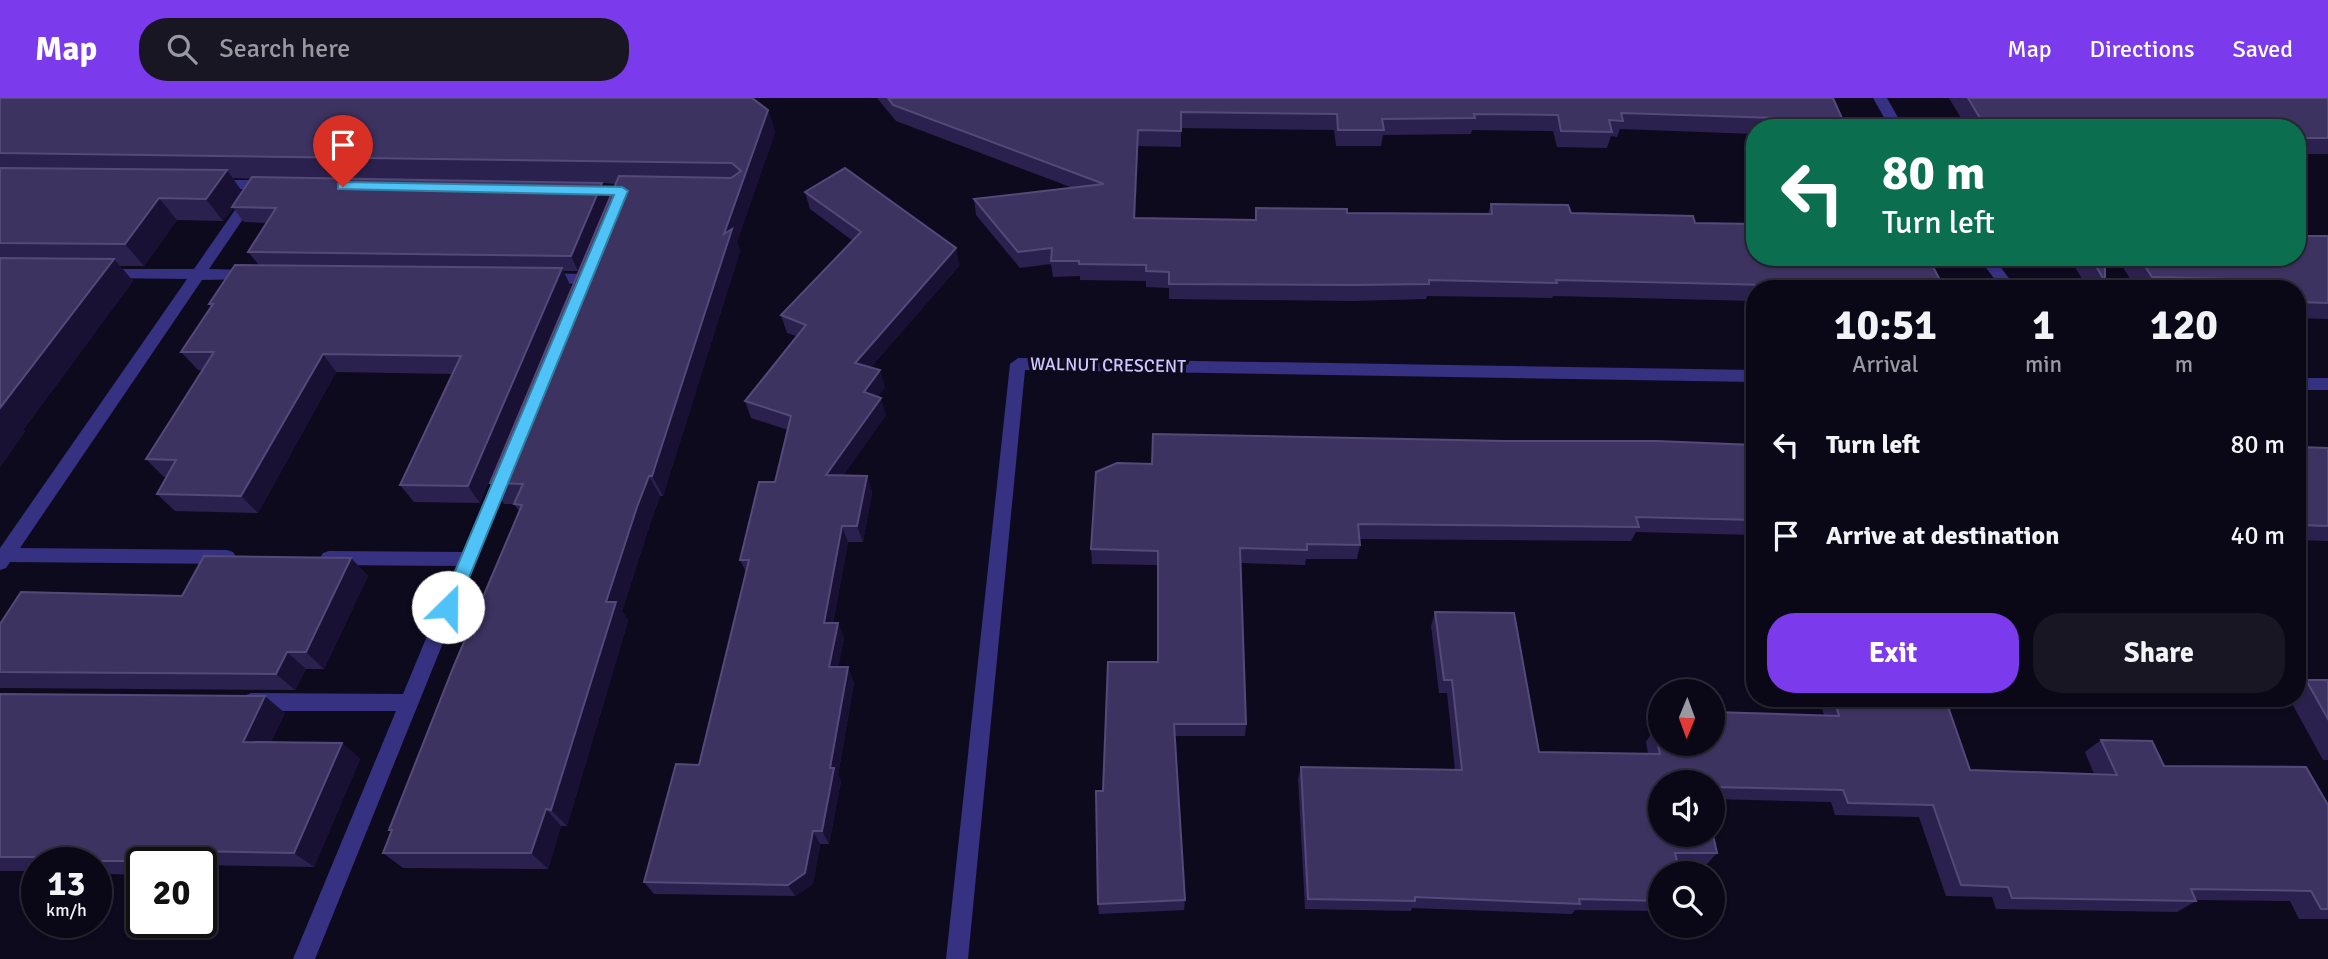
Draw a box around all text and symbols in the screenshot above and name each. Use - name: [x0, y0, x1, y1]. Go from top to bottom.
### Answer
- search box: [139, 18, 629, 81]
- text: Map: [35, 29, 97, 70]
- icon: search: [163, 30, 201, 68]
- text: Search here: [219, 33, 350, 65]
- text: Map: [2007, 34, 2052, 64]
- text: Directions: [2090, 34, 2195, 64]
- text: Saved: [2233, 34, 2293, 64]
- pin: [313, 115, 373, 187]
- icon: arrive: [324, 126, 362, 164]
- text: 80 m: [1882, 143, 1985, 203]
- icon: left: [1767, 147, 1858, 238]
- text: Turn left: [1882, 203, 1995, 242]
- text: 10:51: [1834, 300, 1937, 351]
- text: 1: [2032, 300, 2055, 351]
- text: 120: [2150, 300, 2218, 351]
- text: Arrival: [1852, 350, 1919, 379]
- text: min: [2025, 350, 2062, 379]
- text: m: [2175, 350, 2193, 379]
- street label: WALNUT CRESCENT: [1030, 353, 1186, 377]
- icon: left: [1767, 426, 1805, 464]
- text: Turn left: [1826, 429, 1920, 461]
- text: 80 m: [2230, 429, 2285, 461]
- icon: arrive: [1767, 517, 1805, 555]
- text: Arrive at destination: [1826, 520, 2059, 552]
- text: 40 m: [2230, 520, 2285, 552]
- position arrow: [411, 570, 485, 644]
- button: Exit: [1767, 613, 2019, 693]
- button: Share: [2033, 613, 2285, 693]
- north arrow: [1648, 679, 1726, 756]
- map controls: [1648, 679, 1725, 938]
- button: sound: [1648, 770, 1725, 847]
- speed limit sign: 20: [126, 847, 217, 938]
- button: search: [1648, 861, 1725, 938]
- text: 13: [48, 862, 85, 905]
- text: km/h: [46, 899, 87, 921]

